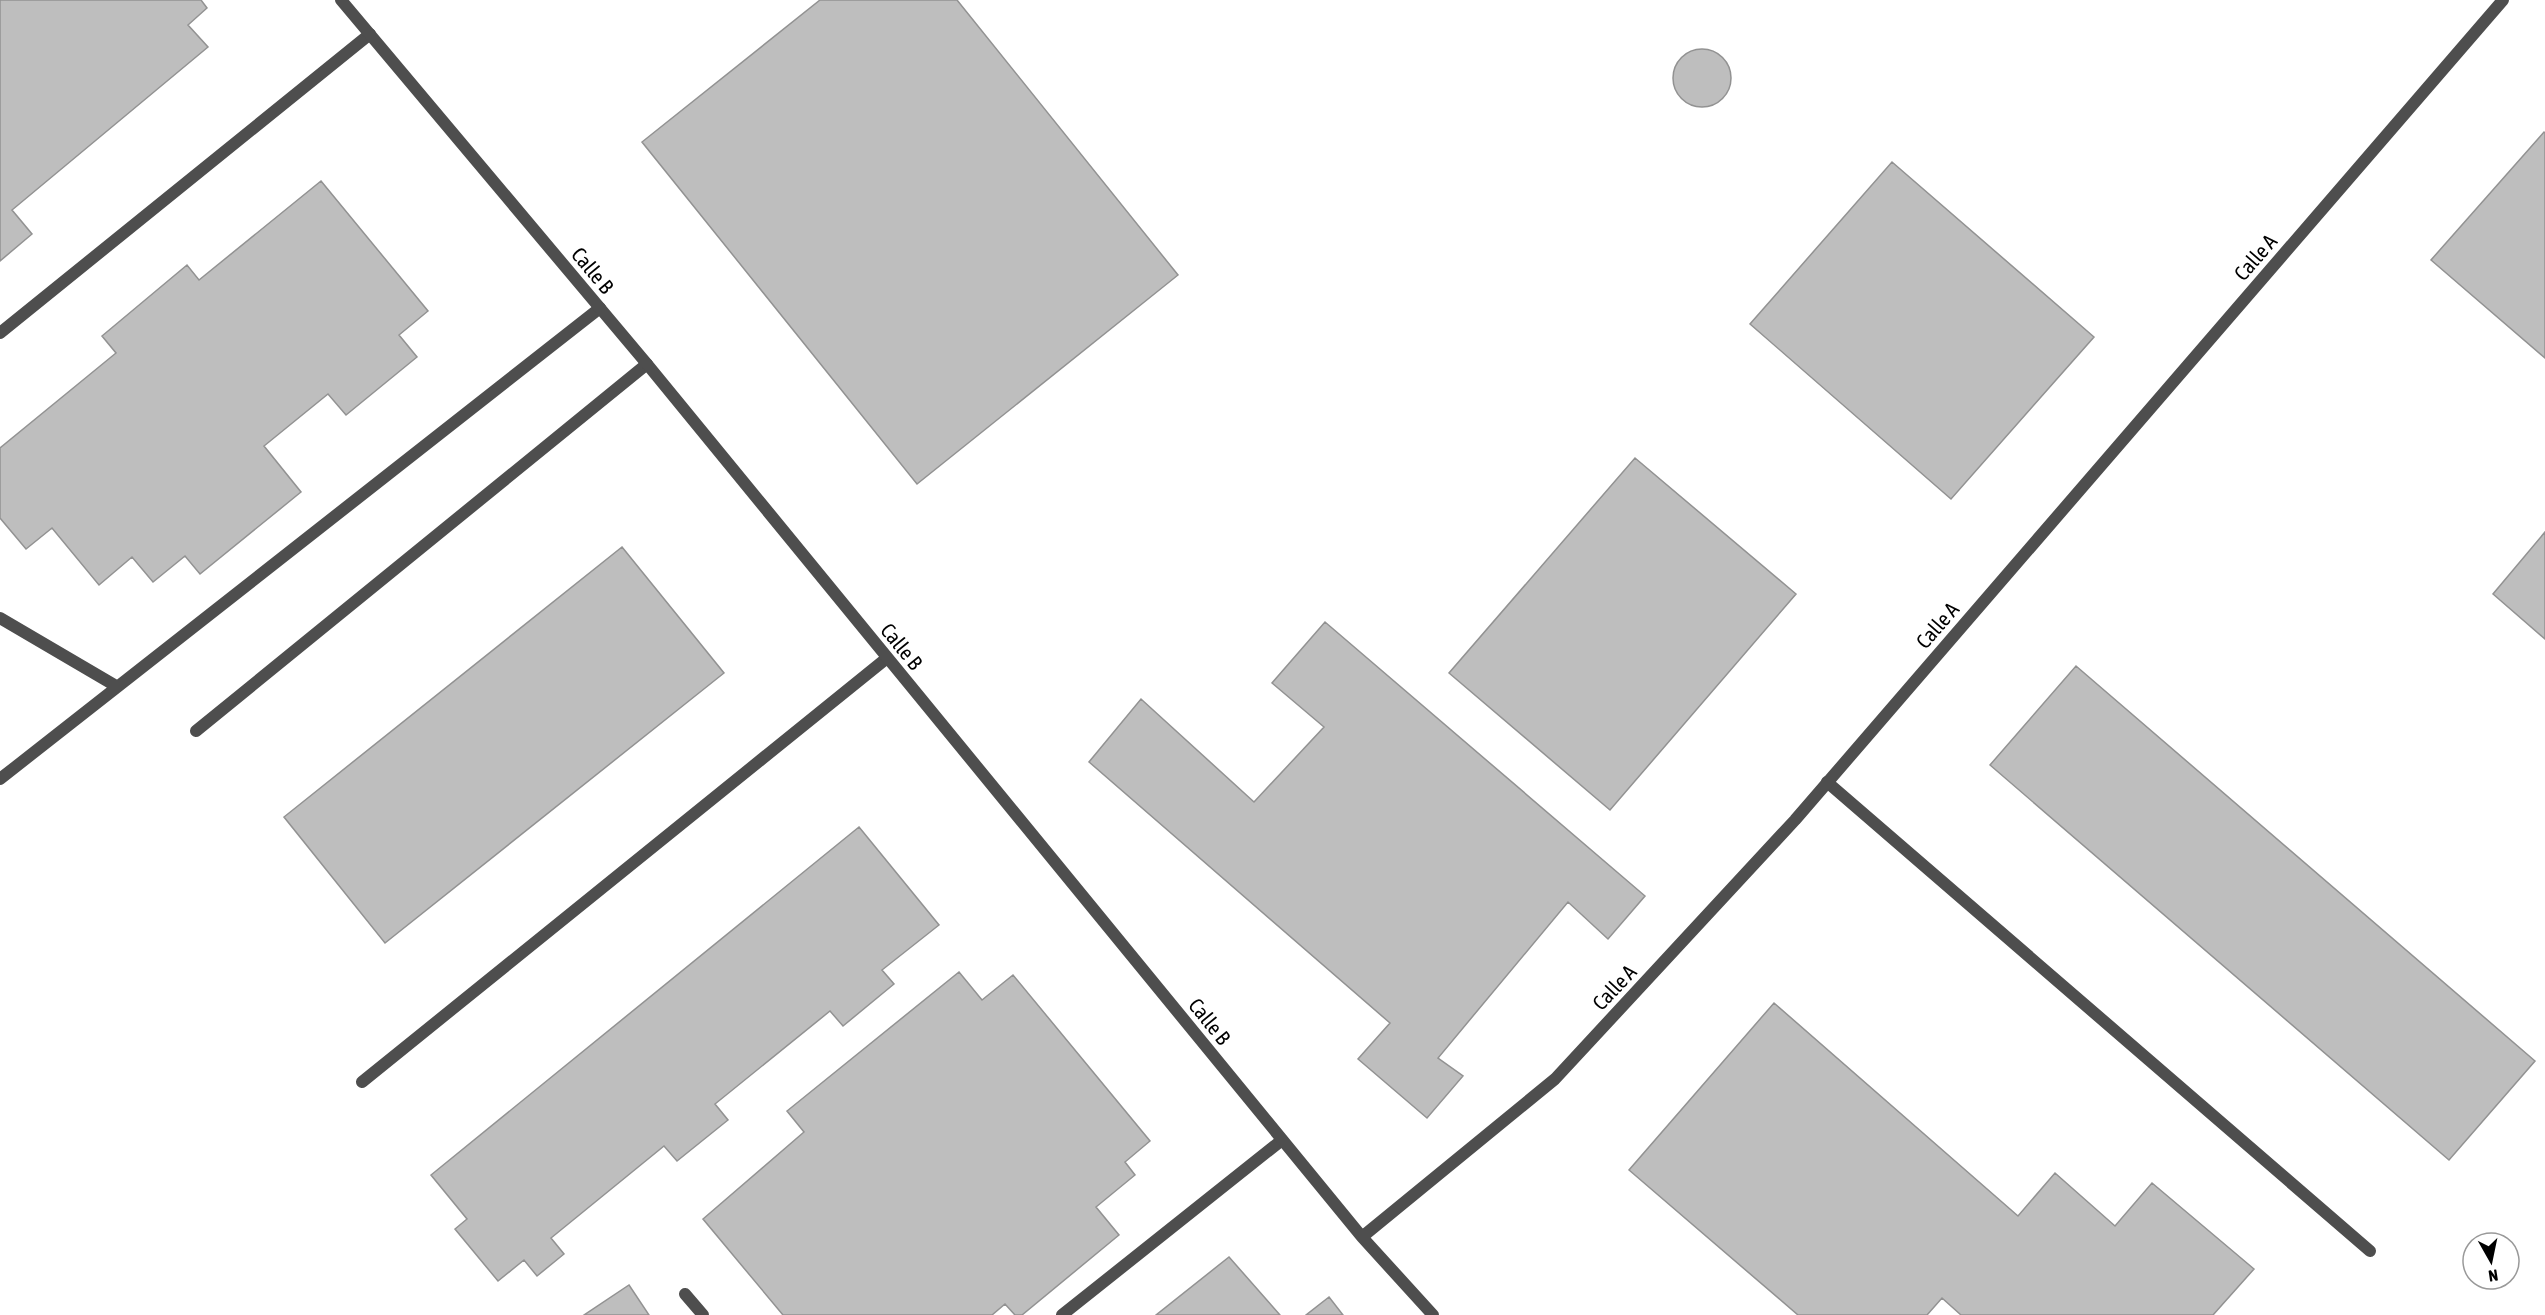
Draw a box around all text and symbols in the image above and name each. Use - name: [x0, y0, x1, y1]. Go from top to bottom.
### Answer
- street label: Calle A: [2229, 229, 2282, 285]
- street label: Calle B: [567, 242, 619, 298]
- street label: Calle A: [1911, 597, 1964, 653]
- street label: Calle B: [876, 618, 928, 674]
- street label: Calle A: [1587, 959, 1641, 1015]
- street label: Calle B: [1184, 993, 1236, 1049]
- north arrow: [2461, 1231, 2521, 1291]
- text: N: [2487, 1266, 2499, 1285]

